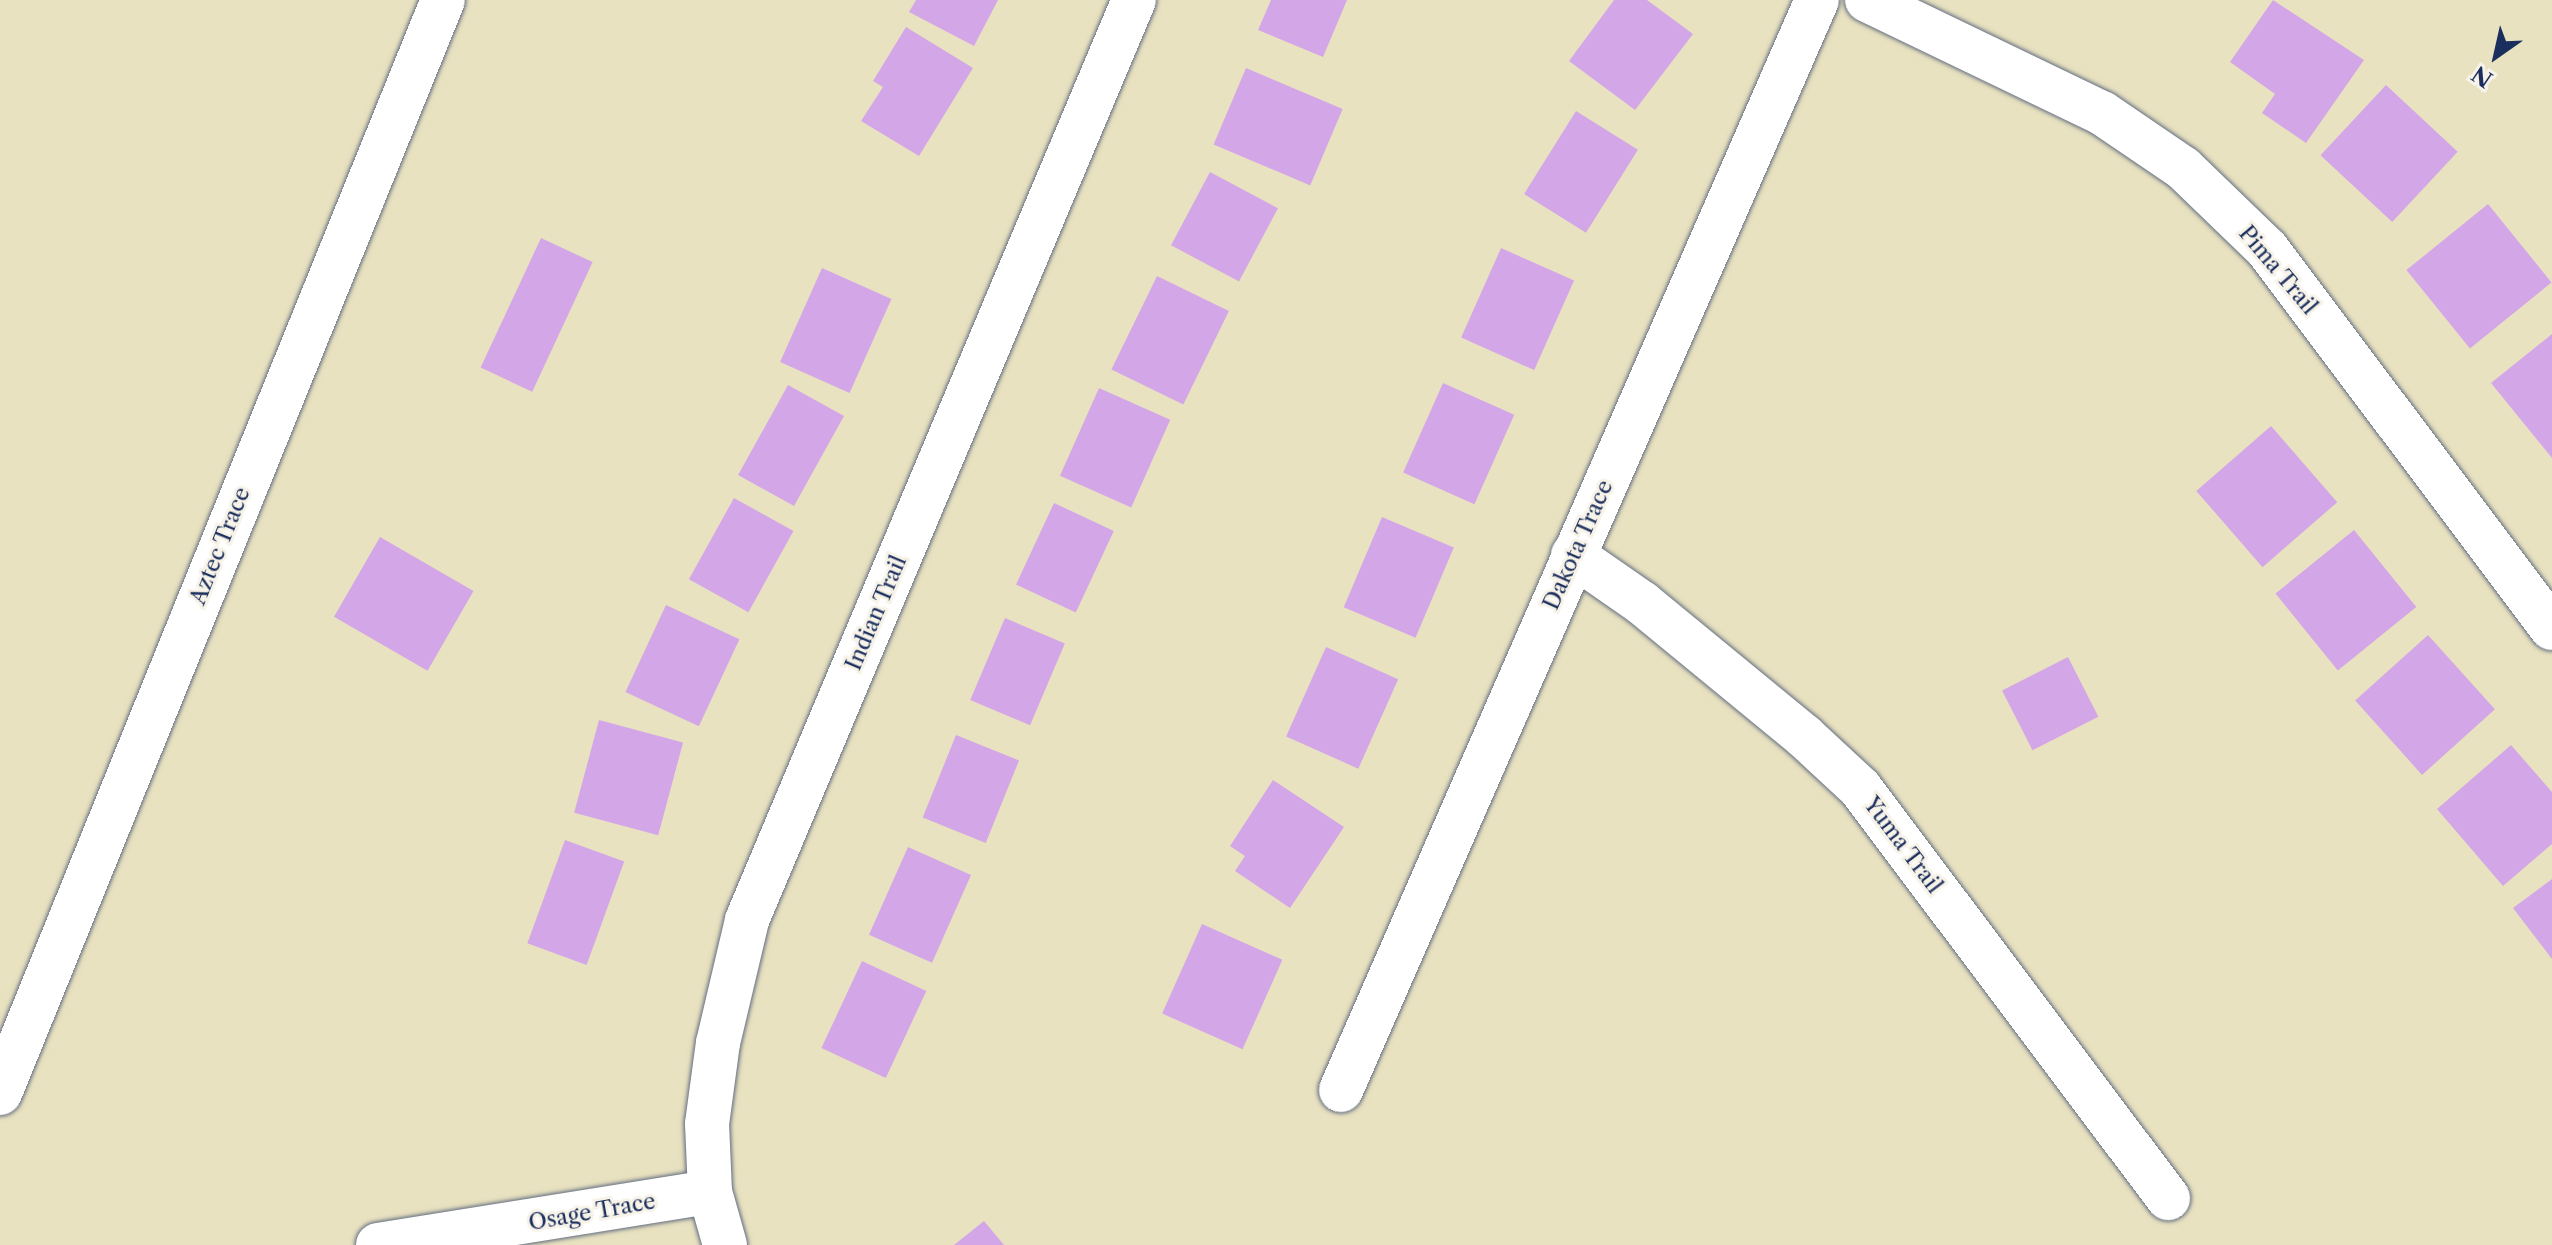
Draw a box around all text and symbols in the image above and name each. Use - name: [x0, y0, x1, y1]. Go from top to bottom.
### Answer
- north arrow: [2456, 16, 2536, 96]
- text: N: [2467, 60, 2498, 93]
- street label: Pima Trail: [2233, 220, 2323, 320]
- street label: Dakota Trace: [1538, 476, 1618, 614]
- street label: Aztec Trace: [184, 483, 256, 609]
- street label: Indian Trail: [840, 551, 912, 675]
- street label: Yuma Trail: [1858, 791, 1948, 899]
- street label: Osage Trace: [526, 1188, 658, 1236]

